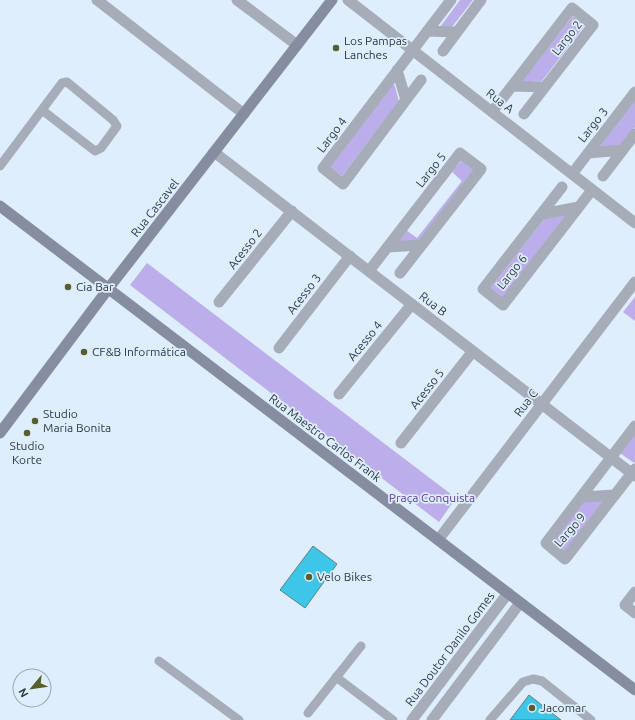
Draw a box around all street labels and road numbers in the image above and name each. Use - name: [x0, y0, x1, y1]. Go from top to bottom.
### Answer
- street label: Largo 2: [549, 18, 584, 58]
- street label: Rua A: [484, 86, 517, 115]
- street label: Largo 3: [575, 105, 610, 145]
- street label: Largo 4: [314, 115, 349, 155]
- street label: Largo 5: [413, 150, 448, 190]
- street label: Rua Cascavel: [128, 176, 181, 239]
- street label: Acesso 2: [225, 226, 264, 271]
- street label: Largo 6: [494, 252, 529, 292]
- street label: Acesso 3: [284, 271, 323, 316]
- street label: Rua B: [417, 289, 449, 318]
- street label: Acesso 4: [345, 318, 385, 363]
- street label: Acesso 5: [407, 366, 446, 411]
- street label: Rua C: [511, 386, 540, 419]
- street label: Rua Maestro Carlos Frank: [267, 391, 384, 484]
- street label: Largo 9: [552, 510, 588, 549]
- street label: Rua Doutor Danilo Gomes: [403, 589, 497, 708]

